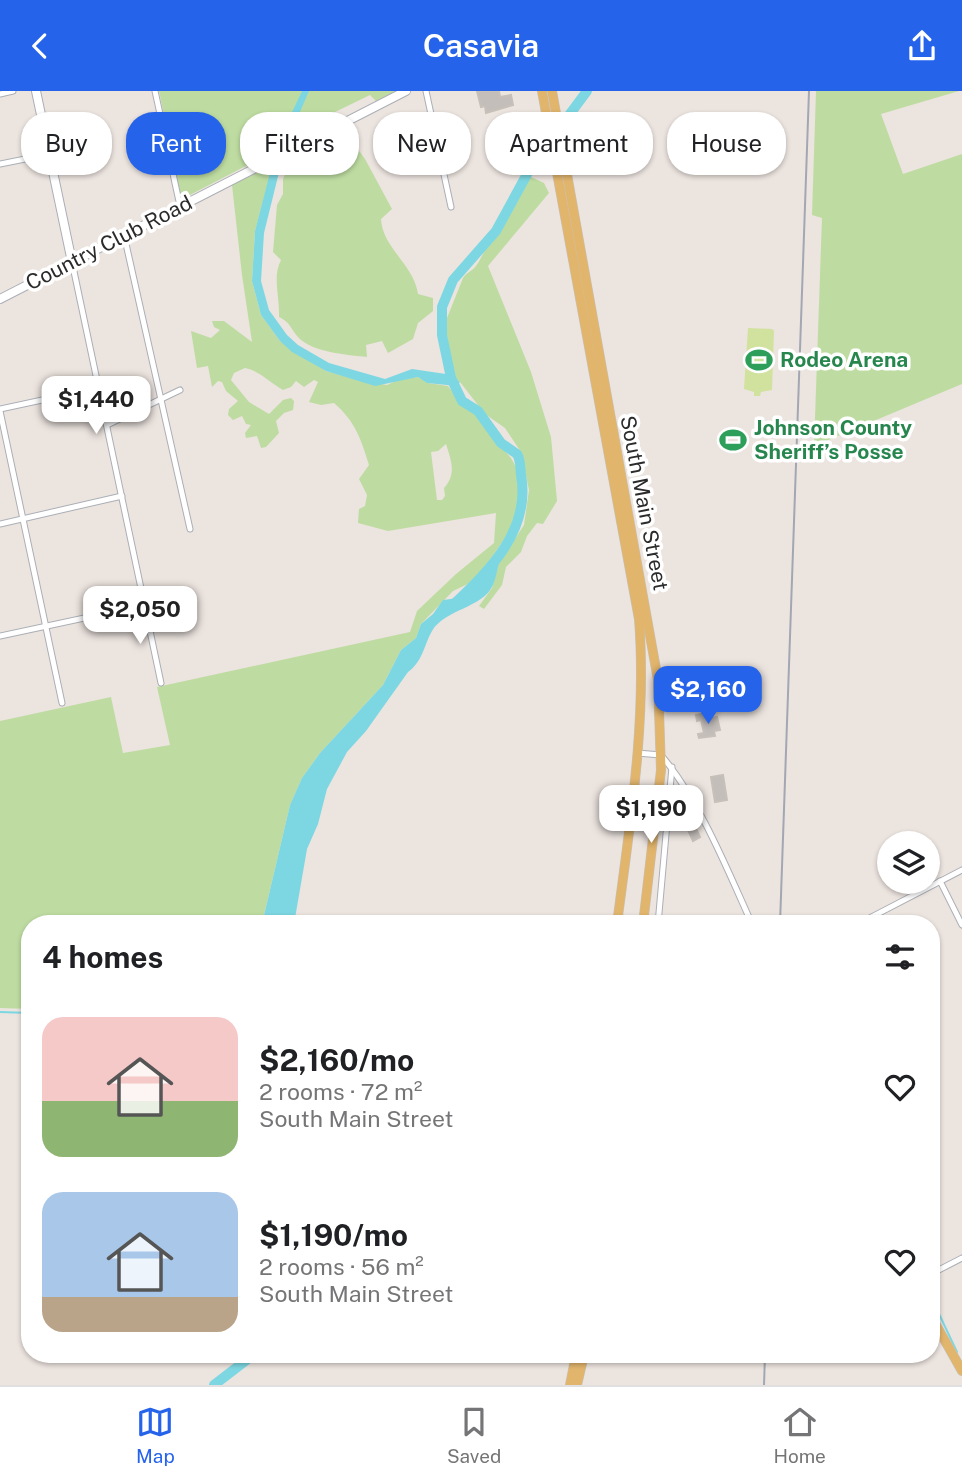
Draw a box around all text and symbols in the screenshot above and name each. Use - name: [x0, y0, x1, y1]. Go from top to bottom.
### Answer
- icon: back: [21, 27, 59, 65]
- text: Casavia: [423, 27, 539, 64]
- icon: share: [903, 27, 941, 65]
- chip: Buy: [21, 112, 112, 175]
- chip: Rent: [126, 112, 226, 175]
- chip: Filters: [240, 112, 359, 175]
- chip: New: [373, 112, 471, 175]
- chip: Apartment: [485, 112, 653, 175]
- chip: House: [667, 112, 786, 175]
- street label: Country Club Road: [21, 190, 196, 295]
- sports icon: Rodeo Arena: [744, 345, 774, 375]
- place label: Rodeo Arena: [780, 347, 908, 372]
- pin: $1,440: [39, 377, 153, 436]
- text: $1,440: [58, 385, 134, 412]
- street label: South Main Street: [615, 413, 674, 592]
- place label: Johnson County Sheriff’s Posse: [754, 415, 912, 464]
- sports icon: Johnson County Sheriff’s Posse: [718, 425, 748, 455]
- pin: $2,050: [83, 587, 197, 646]
- text: $2,050: [99, 595, 181, 622]
- pin: $2,160: [651, 667, 765, 726]
- text: $2,160: [670, 675, 746, 702]
- pin: $1,190: [594, 785, 708, 845]
- text: $1,190: [615, 794, 687, 821]
- map controls: [877, 831, 940, 894]
- button: layers: [877, 831, 940, 894]
- icon: filters: [881, 938, 919, 976]
- text: 4 homes: [42, 939, 163, 975]
- text: $2,160/mo: [259, 1042, 414, 1078]
- icon: home: [98, 1045, 182, 1129]
- icon: heart: [881, 1068, 919, 1106]
- text: 2 rooms · 72 m²: [259, 1078, 422, 1105]
- text: South Main Street: [259, 1105, 453, 1132]
- text: $1,190/mo: [259, 1217, 408, 1253]
- icon: home: [98, 1220, 182, 1304]
- icon: heart: [881, 1243, 919, 1281]
- text: 2 rooms · 56 m²: [259, 1253, 424, 1280]
- text: South Main Street: [259, 1280, 453, 1307]
- tab: Map: [136, 1403, 175, 1467]
- tab: Saved: [447, 1403, 501, 1467]
- tab: Home: [773, 1403, 826, 1467]

